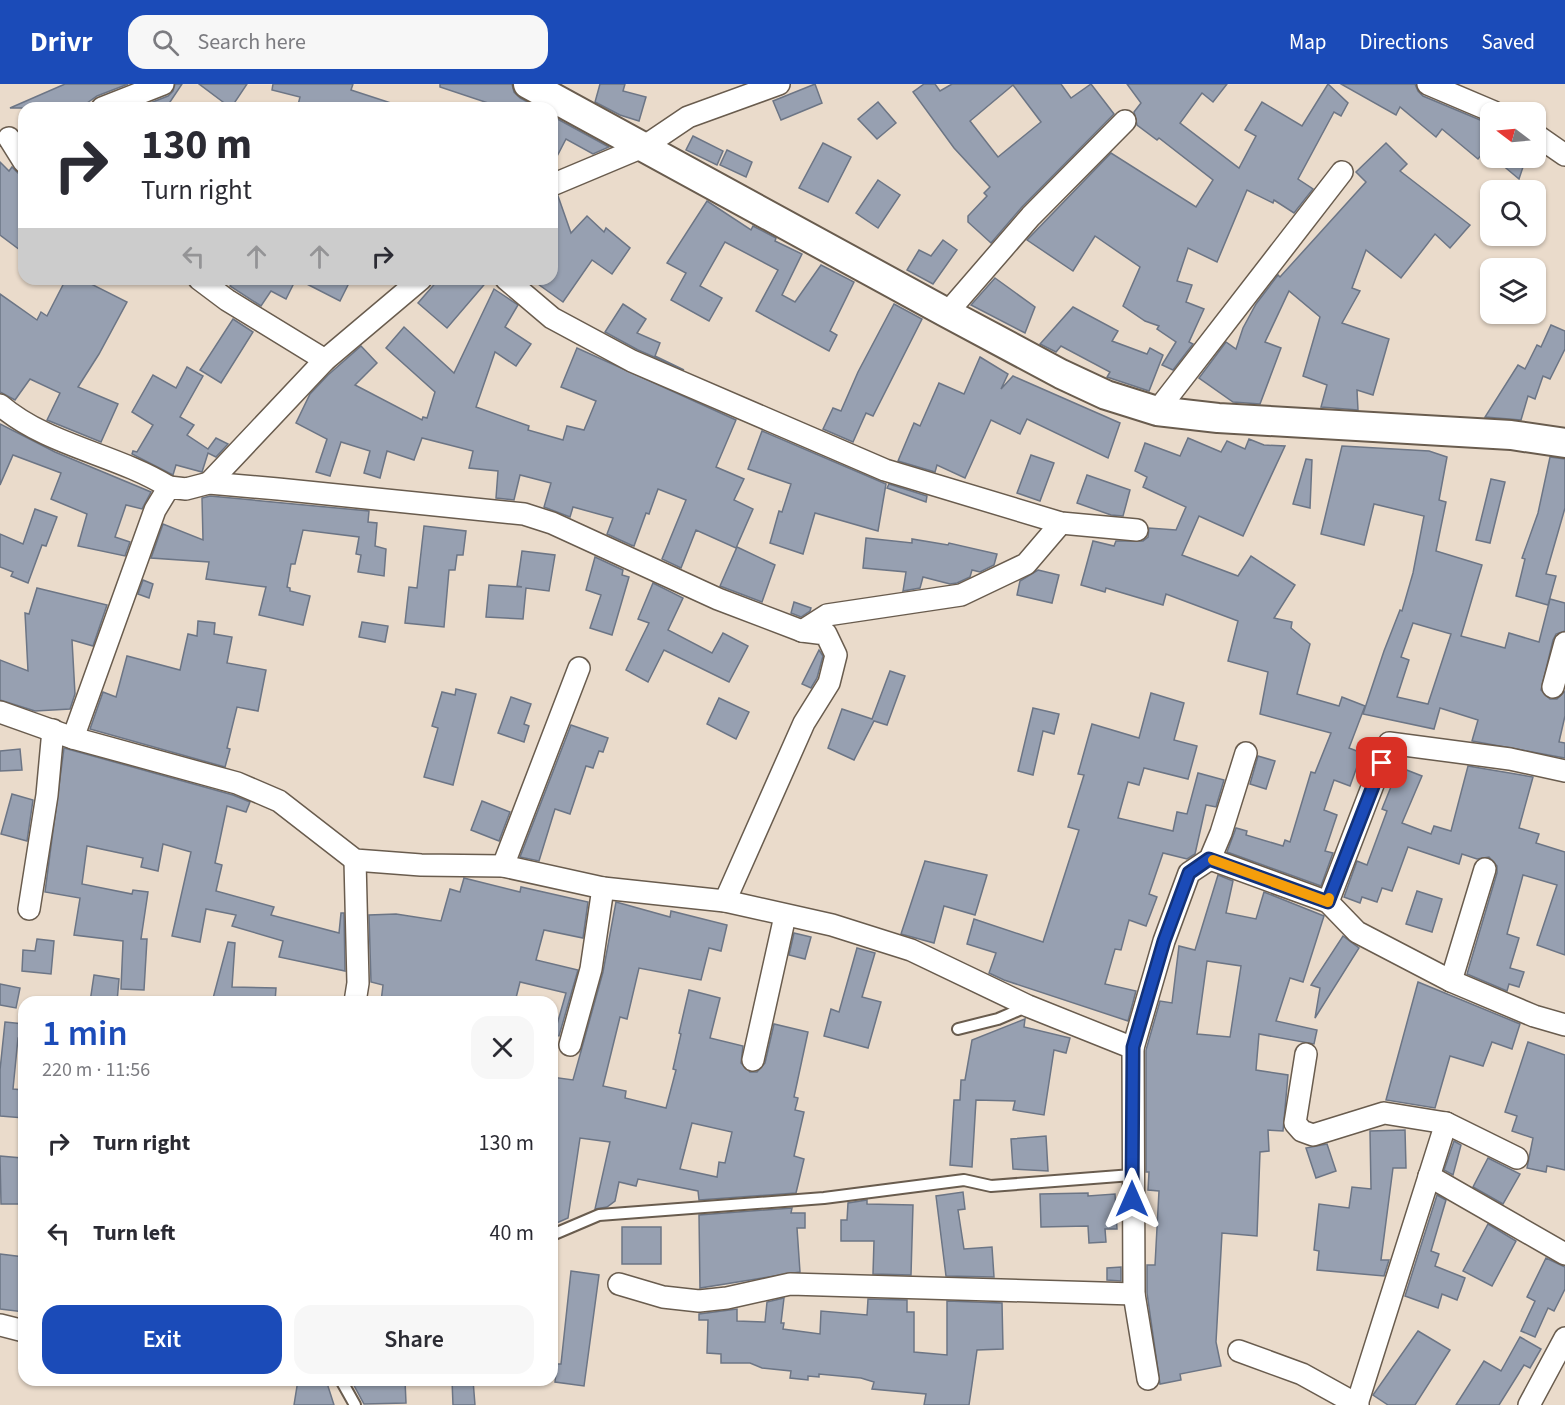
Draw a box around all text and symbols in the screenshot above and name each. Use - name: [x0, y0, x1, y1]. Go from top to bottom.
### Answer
- search box: [128, 15, 548, 69]
- text: Drivr: [30, 22, 92, 62]
- icon: search: [149, 26, 182, 59]
- text: Search here: [197, 26, 306, 58]
- text: Map: [1289, 27, 1327, 57]
- text: Directions: [1360, 27, 1448, 57]
- text: Saved: [1481, 27, 1535, 57]
- north arrow: [1480, 102, 1546, 168]
- map controls: [1480, 102, 1546, 324]
- text: 130 m: [141, 115, 252, 175]
- icon: right: [42, 126, 120, 204]
- text: Turn right: [141, 171, 252, 210]
- button: search: [1480, 180, 1546, 246]
- icon: left: [177, 240, 210, 273]
- icon: ahead: [240, 240, 273, 273]
- icon: ahead: [303, 240, 336, 273]
- icon: right: [366, 240, 399, 273]
- button: layers: [1480, 258, 1546, 324]
- pin: [1356, 737, 1407, 788]
- icon: arrive: [1365, 746, 1398, 779]
- text: 1 min: [42, 1008, 128, 1059]
- button: close: [471, 1016, 534, 1079]
- text: 220 m · 11:56: [42, 1056, 150, 1084]
- icon: right: [42, 1127, 75, 1160]
- text: Turn right: [93, 1127, 190, 1159]
- text: 130 m: [479, 1127, 534, 1159]
- position arrow: [1100, 1167, 1164, 1231]
- icon: left: [42, 1217, 75, 1250]
- text: Turn left: [93, 1217, 175, 1249]
- text: 40 m: [489, 1217, 534, 1249]
- button: Exit: [42, 1305, 282, 1374]
- button: Share: [294, 1305, 534, 1374]

